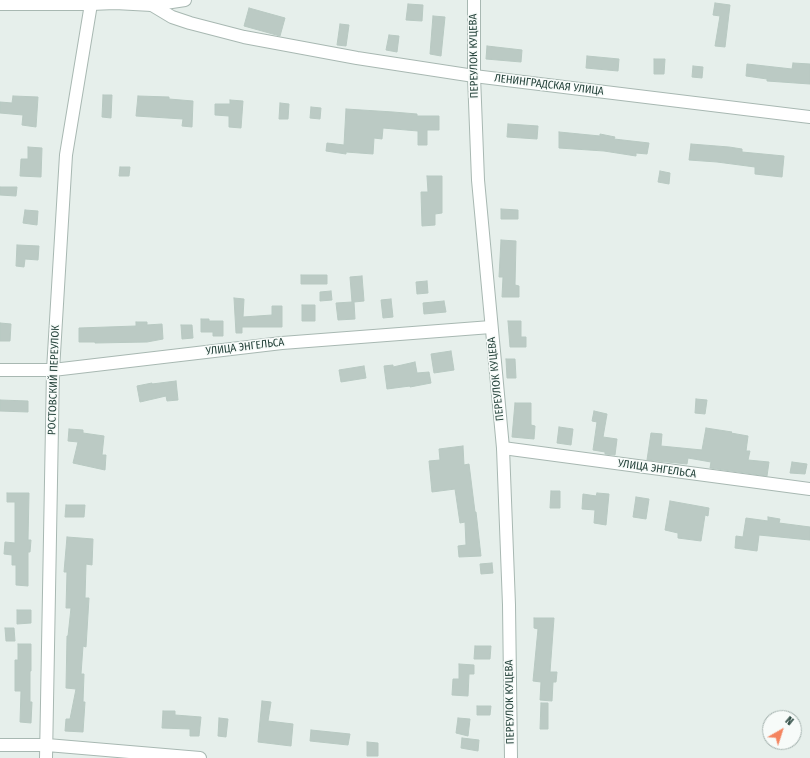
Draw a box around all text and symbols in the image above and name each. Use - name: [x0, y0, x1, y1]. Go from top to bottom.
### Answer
- street label: ПЕРЕУЛОК КУЦЕВА: [467, 14, 481, 98]
- street label: ЛЕНИНГРАДСКАЯ УЛИЦА: [493, 72, 605, 98]
- street label: РОСТОВСКИЙ ПЕРЕУЛОК: [45, 325, 63, 435]
- street label: УЛИЦА ЭНГЕЛЬСА: [205, 336, 285, 358]
- street label: ПЕРЕУЛОК КУЦЕВА: [485, 336, 507, 422]
- street label: УЛИЦА ЭНГЕЛЬСА: [617, 457, 697, 481]
- street label: ПЕРЕУЛОК КУЦЕВА: [503, 660, 517, 744]
- north arrow: [762, 710, 802, 750]
- text: N: [783, 714, 796, 728]

